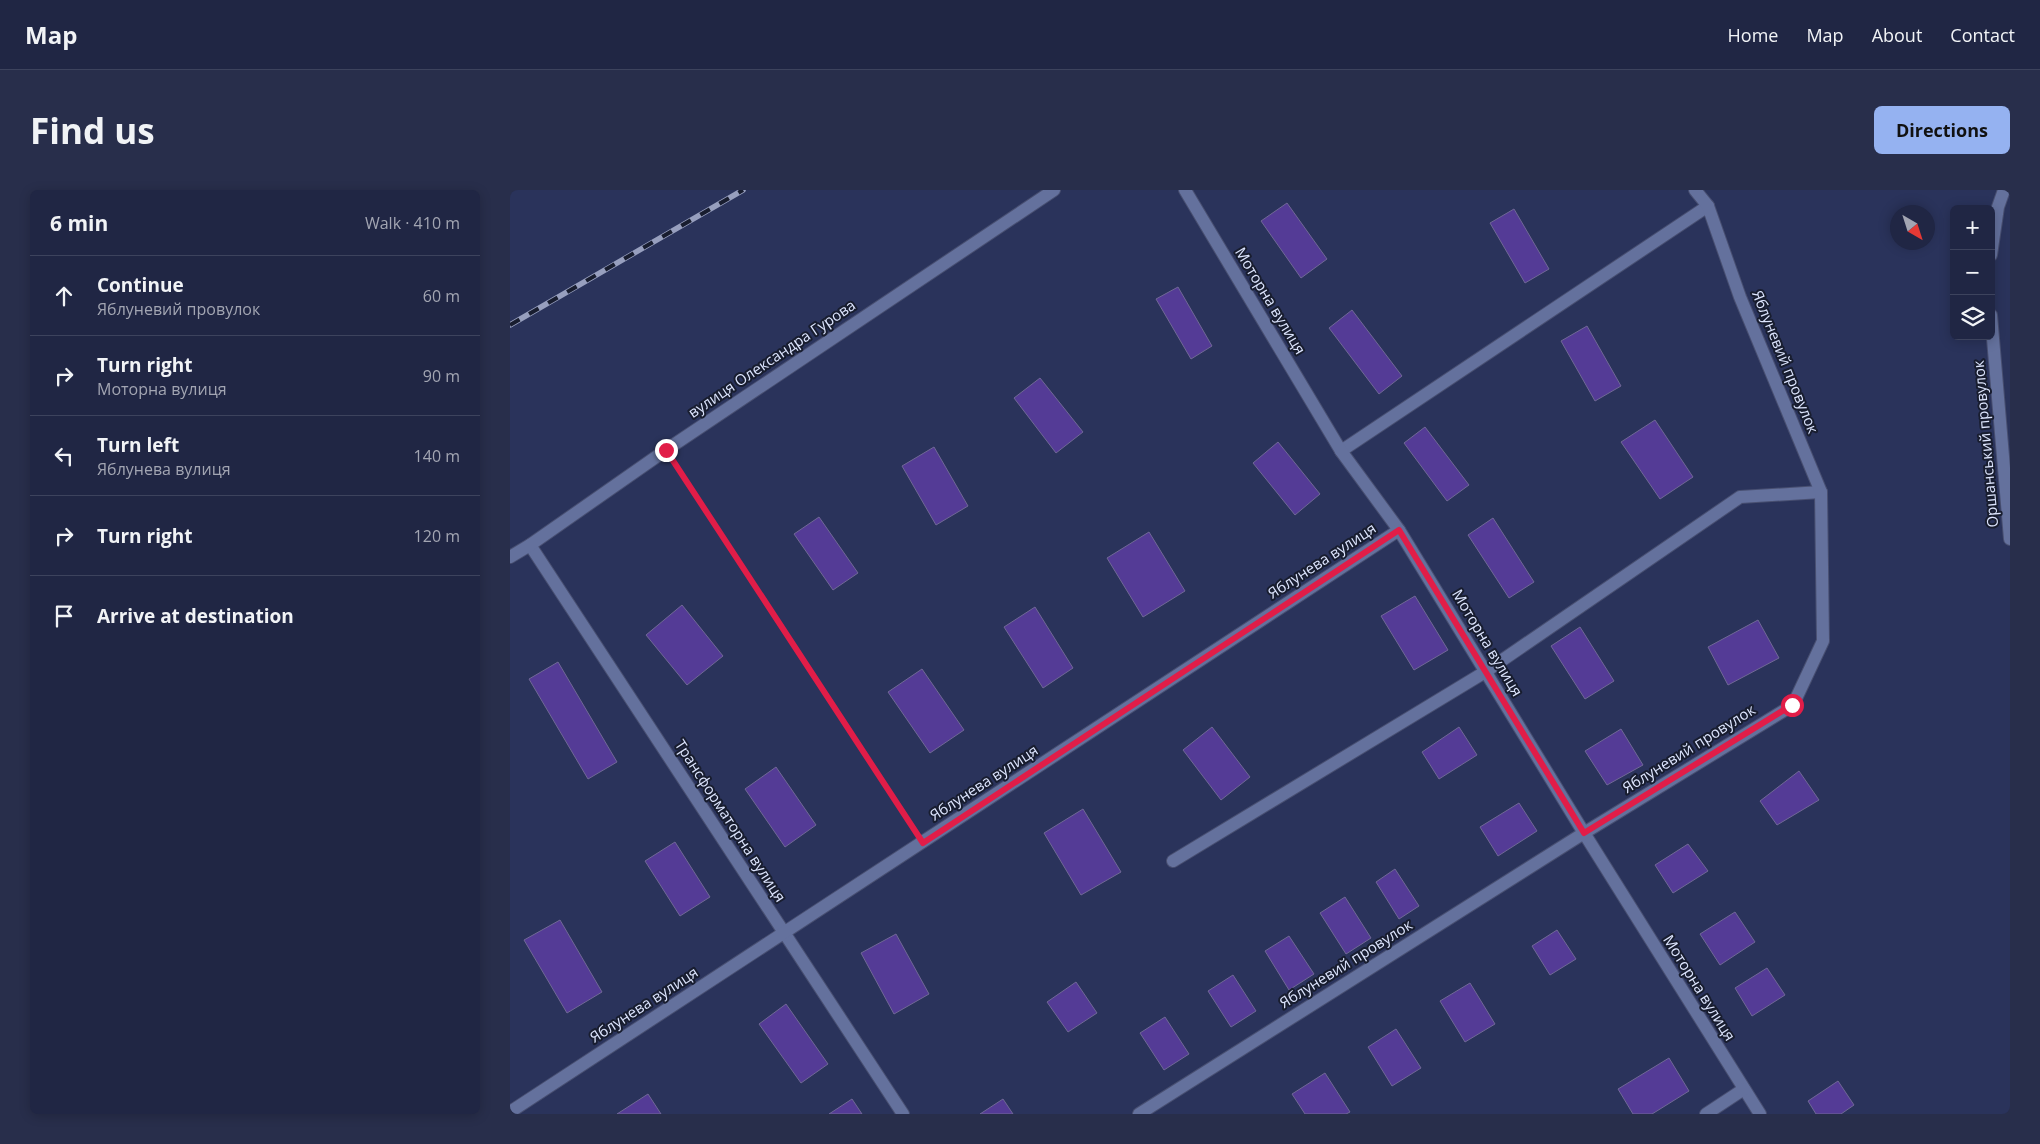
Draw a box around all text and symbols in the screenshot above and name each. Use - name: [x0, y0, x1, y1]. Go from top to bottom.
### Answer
- text: Map: [25, 18, 77, 51]
- text: Home: [1728, 23, 1778, 47]
- text: Map: [1806, 23, 1844, 47]
- text: About: [1872, 23, 1922, 47]
- text: Contact: [1950, 23, 2015, 47]
- button: Directions: [1874, 106, 2010, 154]
- text: Find us: [30, 107, 155, 154]
- north arrow: [1890, 205, 1935, 250]
- map controls: [1950, 205, 1995, 340]
- button: +: [1950, 205, 1995, 250]
- text: 6 min: [50, 209, 108, 237]
- text: Walk · 410 m: [365, 212, 460, 234]
- street label: Моторна вулиця: [1231, 243, 1311, 358]
- button: −: [1950, 250, 1995, 295]
- text: Continue: [97, 272, 184, 298]
- icon: ahead: [50, 282, 78, 310]
- text: 60 m: [423, 285, 460, 307]
- street label: Яблуневий провулок: [1748, 287, 1824, 437]
- street label: вулиця Олександра Гурова: [684, 295, 859, 422]
- button: layers: [1950, 295, 1995, 340]
- text: Яблуневий провулок: [97, 298, 260, 320]
- text: Turn right: [97, 352, 192, 378]
- street label: Оршанський провулок: [1968, 359, 2002, 529]
- icon: right: [50, 362, 78, 390]
- text: 90 m: [423, 365, 460, 387]
- text: Моторна вулиця: [97, 378, 227, 400]
- text: Turn left: [97, 432, 179, 458]
- route end: [655, 439, 678, 462]
- icon: left: [50, 442, 78, 470]
- text: 140 m: [414, 445, 460, 467]
- text: Яблунева вулиця: [97, 458, 231, 480]
- street label: Яблунева вулиця: [1264, 518, 1379, 603]
- icon: right: [50, 522, 78, 550]
- text: Turn right: [97, 523, 192, 549]
- text: 120 m: [414, 525, 460, 547]
- street label: Моторна вулиця: [1448, 585, 1528, 700]
- icon: arrive: [50, 602, 78, 630]
- text: Arrive at destination: [97, 603, 294, 629]
- route start: [1781, 694, 1804, 717]
- street label: Яблуневий провулок: [1618, 699, 1759, 797]
- street label: Трансформаторна вулиця: [671, 735, 791, 905]
- street label: Яблунева вулиця: [926, 740, 1041, 825]
- street label: Яблуневий провулок: [1275, 914, 1416, 1012]
- street label: Моторна вулиця: [1659, 931, 1741, 1044]
- street label: Яблунева вулиця: [586, 962, 701, 1047]

